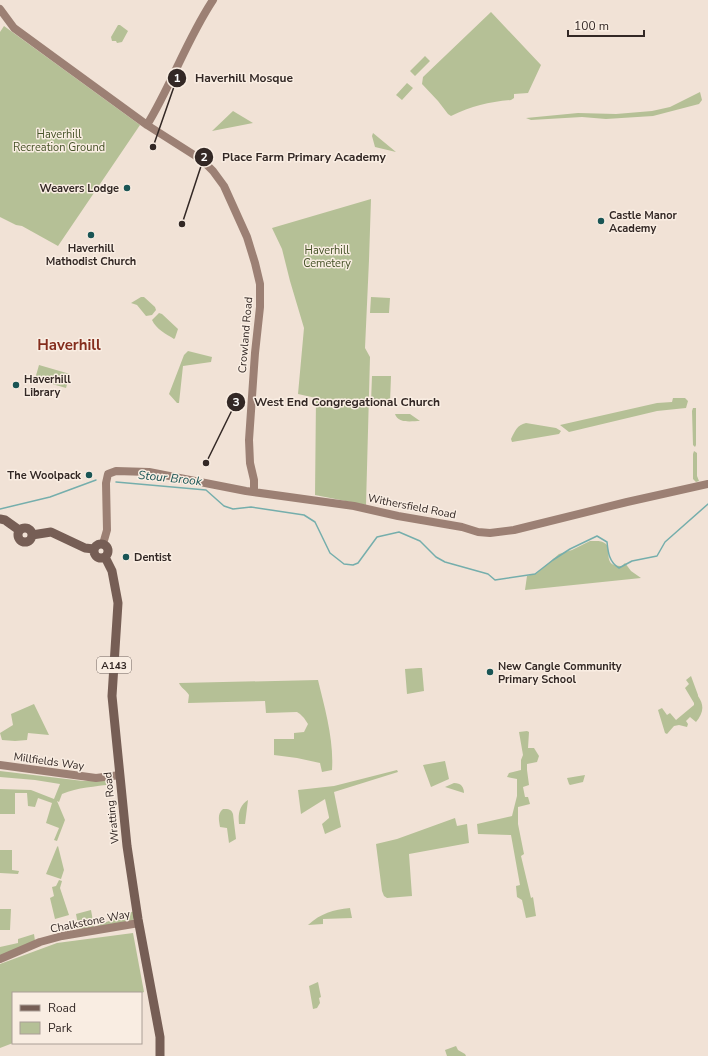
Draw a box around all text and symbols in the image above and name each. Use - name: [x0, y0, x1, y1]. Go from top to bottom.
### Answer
- scale bar: [568, 12, 644, 38]
- text: 100 m: [574, 18, 609, 34]
- callout: Haverhill Mosque: [167, 66, 301, 90]
- text: 1: [173, 70, 181, 86]
- text: Haverhill Mosque: [195, 70, 293, 86]
- park label: Haverhill Recreation Ground: [13, 127, 105, 155]
- callout: Place Farm Primary Academy: [194, 145, 393, 169]
- text: 2: [200, 149, 208, 165]
- text: Place Farm Primary Academy: [222, 149, 387, 165]
- place label: Weavers Lodge: [40, 181, 119, 196]
- marker: Weavers Lodge: [122, 183, 132, 193]
- place label: Castle Manor Academy: [609, 208, 678, 236]
- marker: Castle Manor Academy: [596, 216, 606, 226]
- marker: Haverhill Mathodist Church: [86, 230, 96, 240]
- place label: Haverhill Mathodist Church: [46, 241, 136, 269]
- park label: Haverhill Cemetery: [303, 243, 351, 271]
- street label: Crowland Road: [235, 296, 256, 374]
- district label: Haverhill: [37, 335, 101, 355]
- place label: Haverhill Library: [24, 372, 71, 400]
- marker: Haverhill Library: [11, 380, 21, 390]
- callout: West End Congregational Church: [226, 390, 448, 414]
- text: 3: [232, 394, 240, 410]
- text: West End Congregational Church: [254, 394, 440, 410]
- water label: Stour Brook: [137, 467, 204, 489]
- place label: The Woolpack: [7, 468, 82, 483]
- marker: The Woolpack: [84, 470, 94, 480]
- street label: Withersfield Road: [366, 491, 457, 522]
- place label: Dentist: [134, 550, 172, 565]
- marker: Dentist: [121, 552, 131, 562]
- road number: A143: [97, 657, 131, 673]
- place label: New Cangle Community Primary School: [498, 659, 622, 687]
- marker: New Cangle Community Primary School: [485, 667, 495, 677]
- street label: Millfields Way: [13, 749, 85, 774]
- street label: Wratting Road: [100, 771, 123, 845]
- street label: Chalkstone Way: [49, 906, 132, 937]
- legend: [12, 992, 142, 1044]
- text: Road: [48, 1000, 76, 1016]
- text: Park: [48, 1020, 73, 1036]

